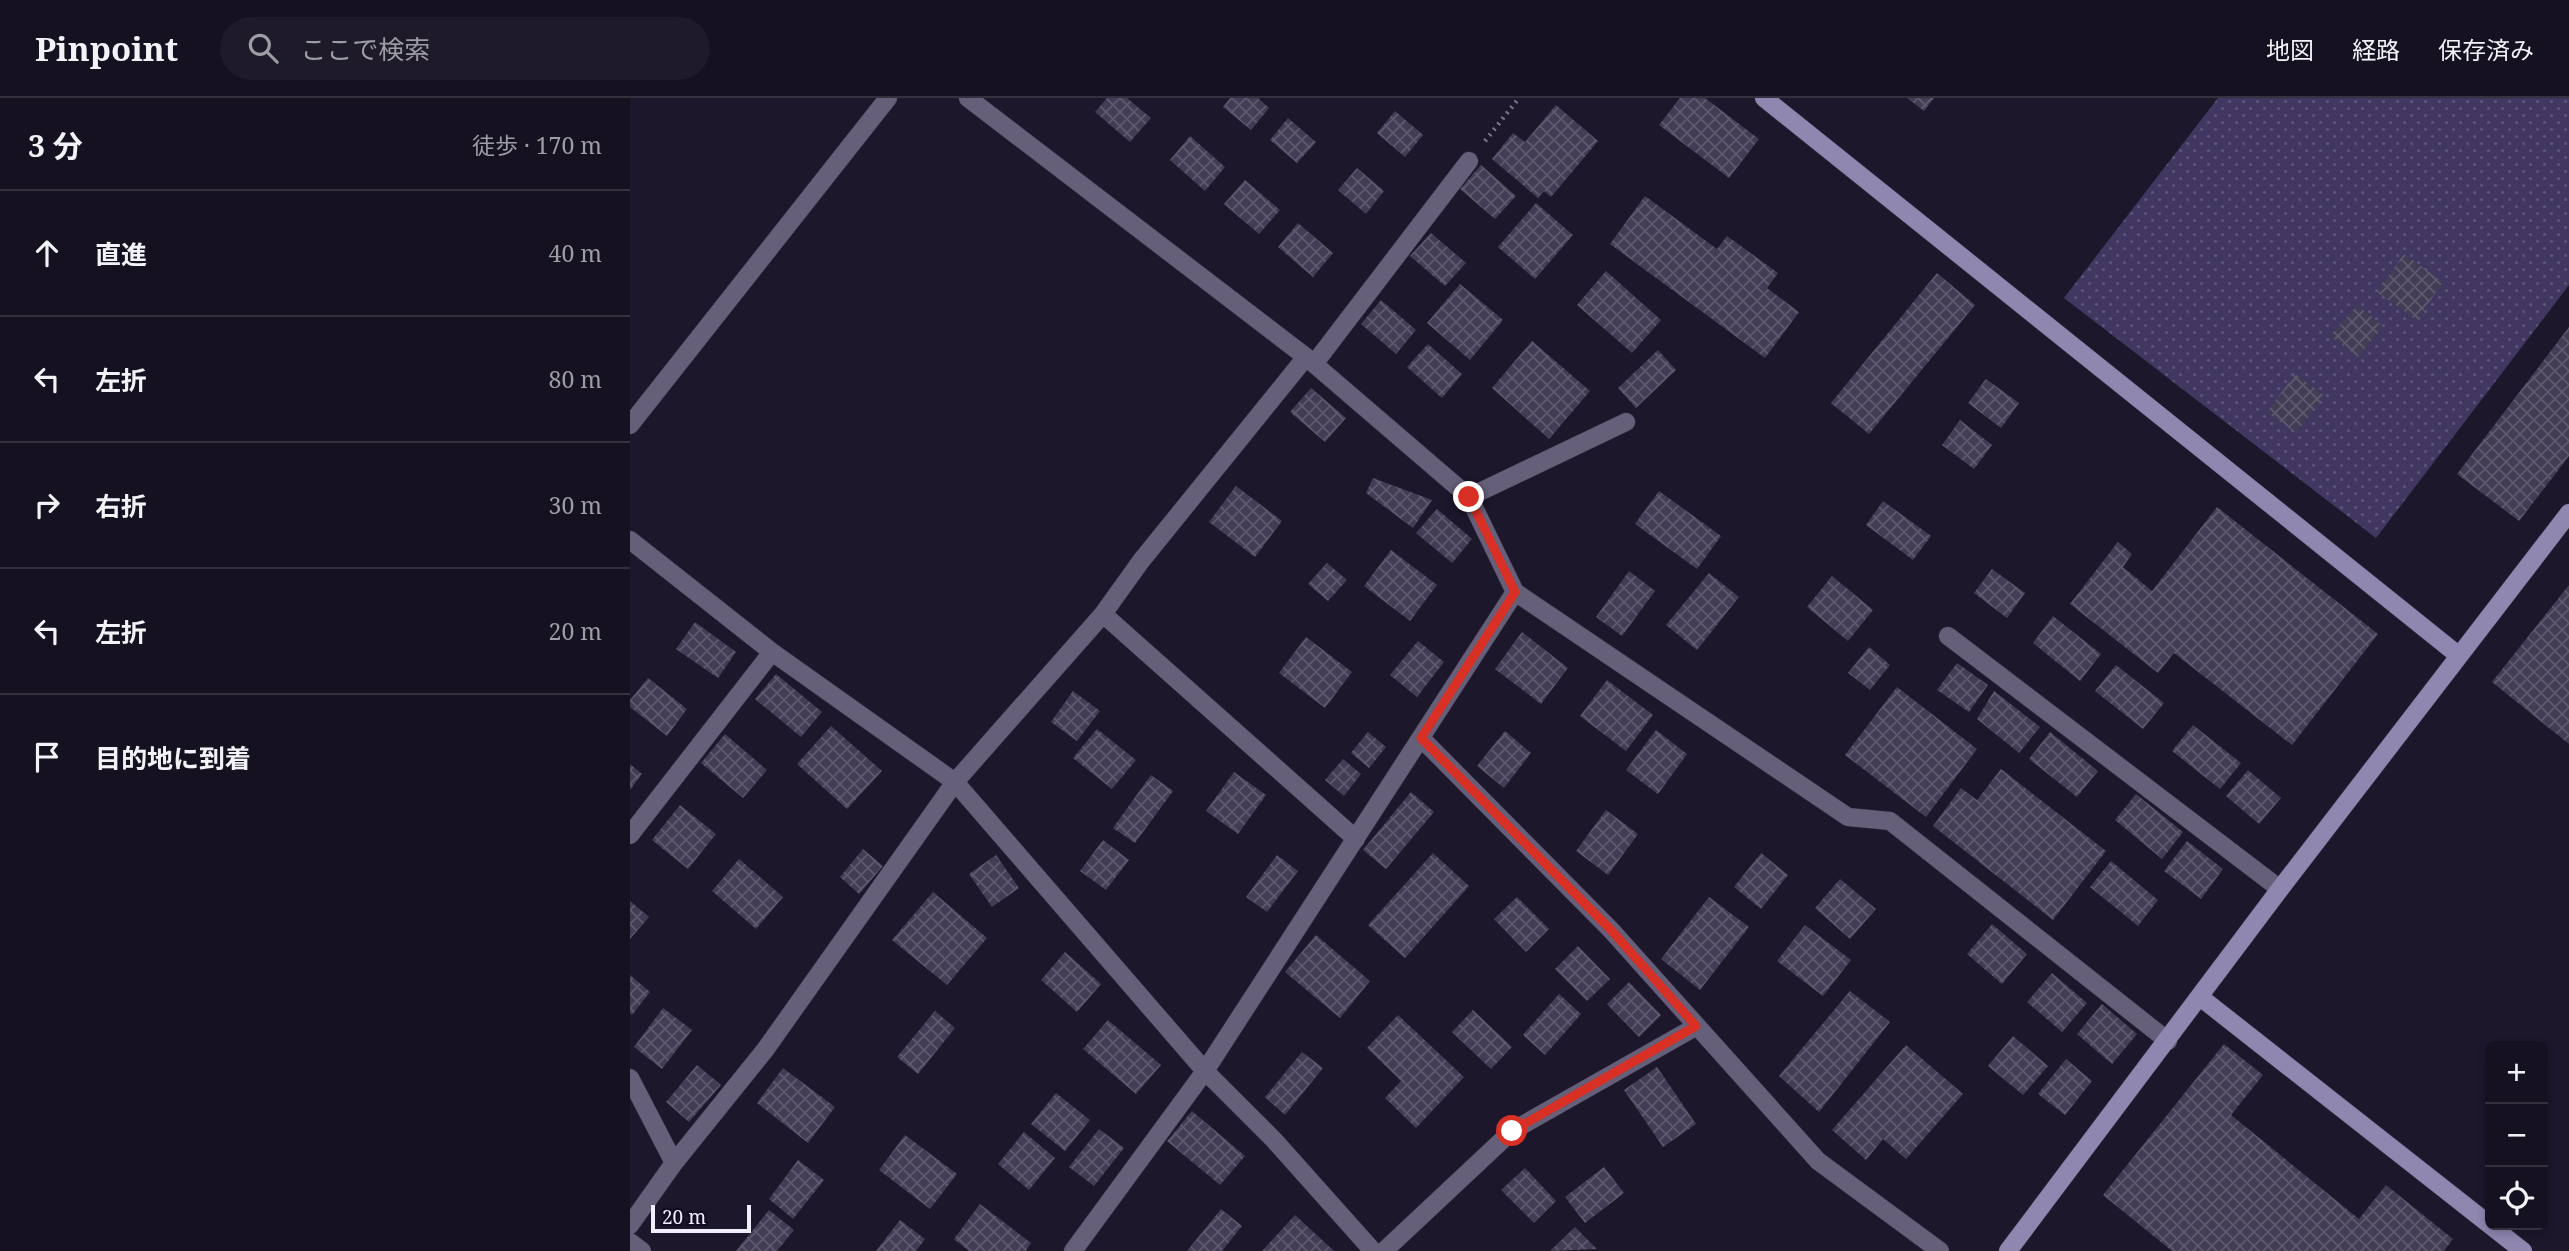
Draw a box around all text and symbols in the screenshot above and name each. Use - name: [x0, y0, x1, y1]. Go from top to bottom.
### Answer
- search box: [220, 17, 710, 80]
- text: Pinpoint: [35, 26, 178, 71]
- icon: search: [244, 29, 282, 67]
- text: ここで検索: [300, 31, 430, 67]
- text: 地図: [2266, 33, 2314, 66]
- text: 経路: [2352, 33, 2400, 66]
- text: 保存済み: [2438, 33, 2534, 66]
- text: 3 分: [28, 125, 83, 166]
- text: 徒歩 · 170 m: [472, 129, 602, 161]
- icon: ahead: [28, 234, 66, 272]
- text: 直進: [95, 236, 147, 272]
- text: 40 m: [549, 237, 602, 269]
- icon: left: [28, 360, 66, 398]
- text: 左折: [95, 362, 147, 398]
- text: 80 m: [549, 363, 602, 395]
- route end: [1453, 481, 1484, 512]
- icon: right: [28, 486, 66, 524]
- text: 右折: [95, 488, 147, 524]
- text: 30 m: [549, 489, 602, 521]
- icon: left: [28, 612, 66, 650]
- text: 左折: [95, 614, 147, 650]
- text: 20 m: [549, 615, 602, 647]
- icon: arrive: [28, 738, 66, 776]
- text: 目的地に到着: [95, 740, 251, 776]
- map controls: [2485, 1041, 2548, 1230]
- button: +: [2485, 1041, 2548, 1104]
- button: −: [2485, 1104, 2548, 1167]
- route start: [1496, 1115, 1527, 1146]
- button: locate: [2485, 1167, 2548, 1230]
- scale bar: [651, 1202, 751, 1234]
- text: 20 m: [662, 1204, 706, 1230]

